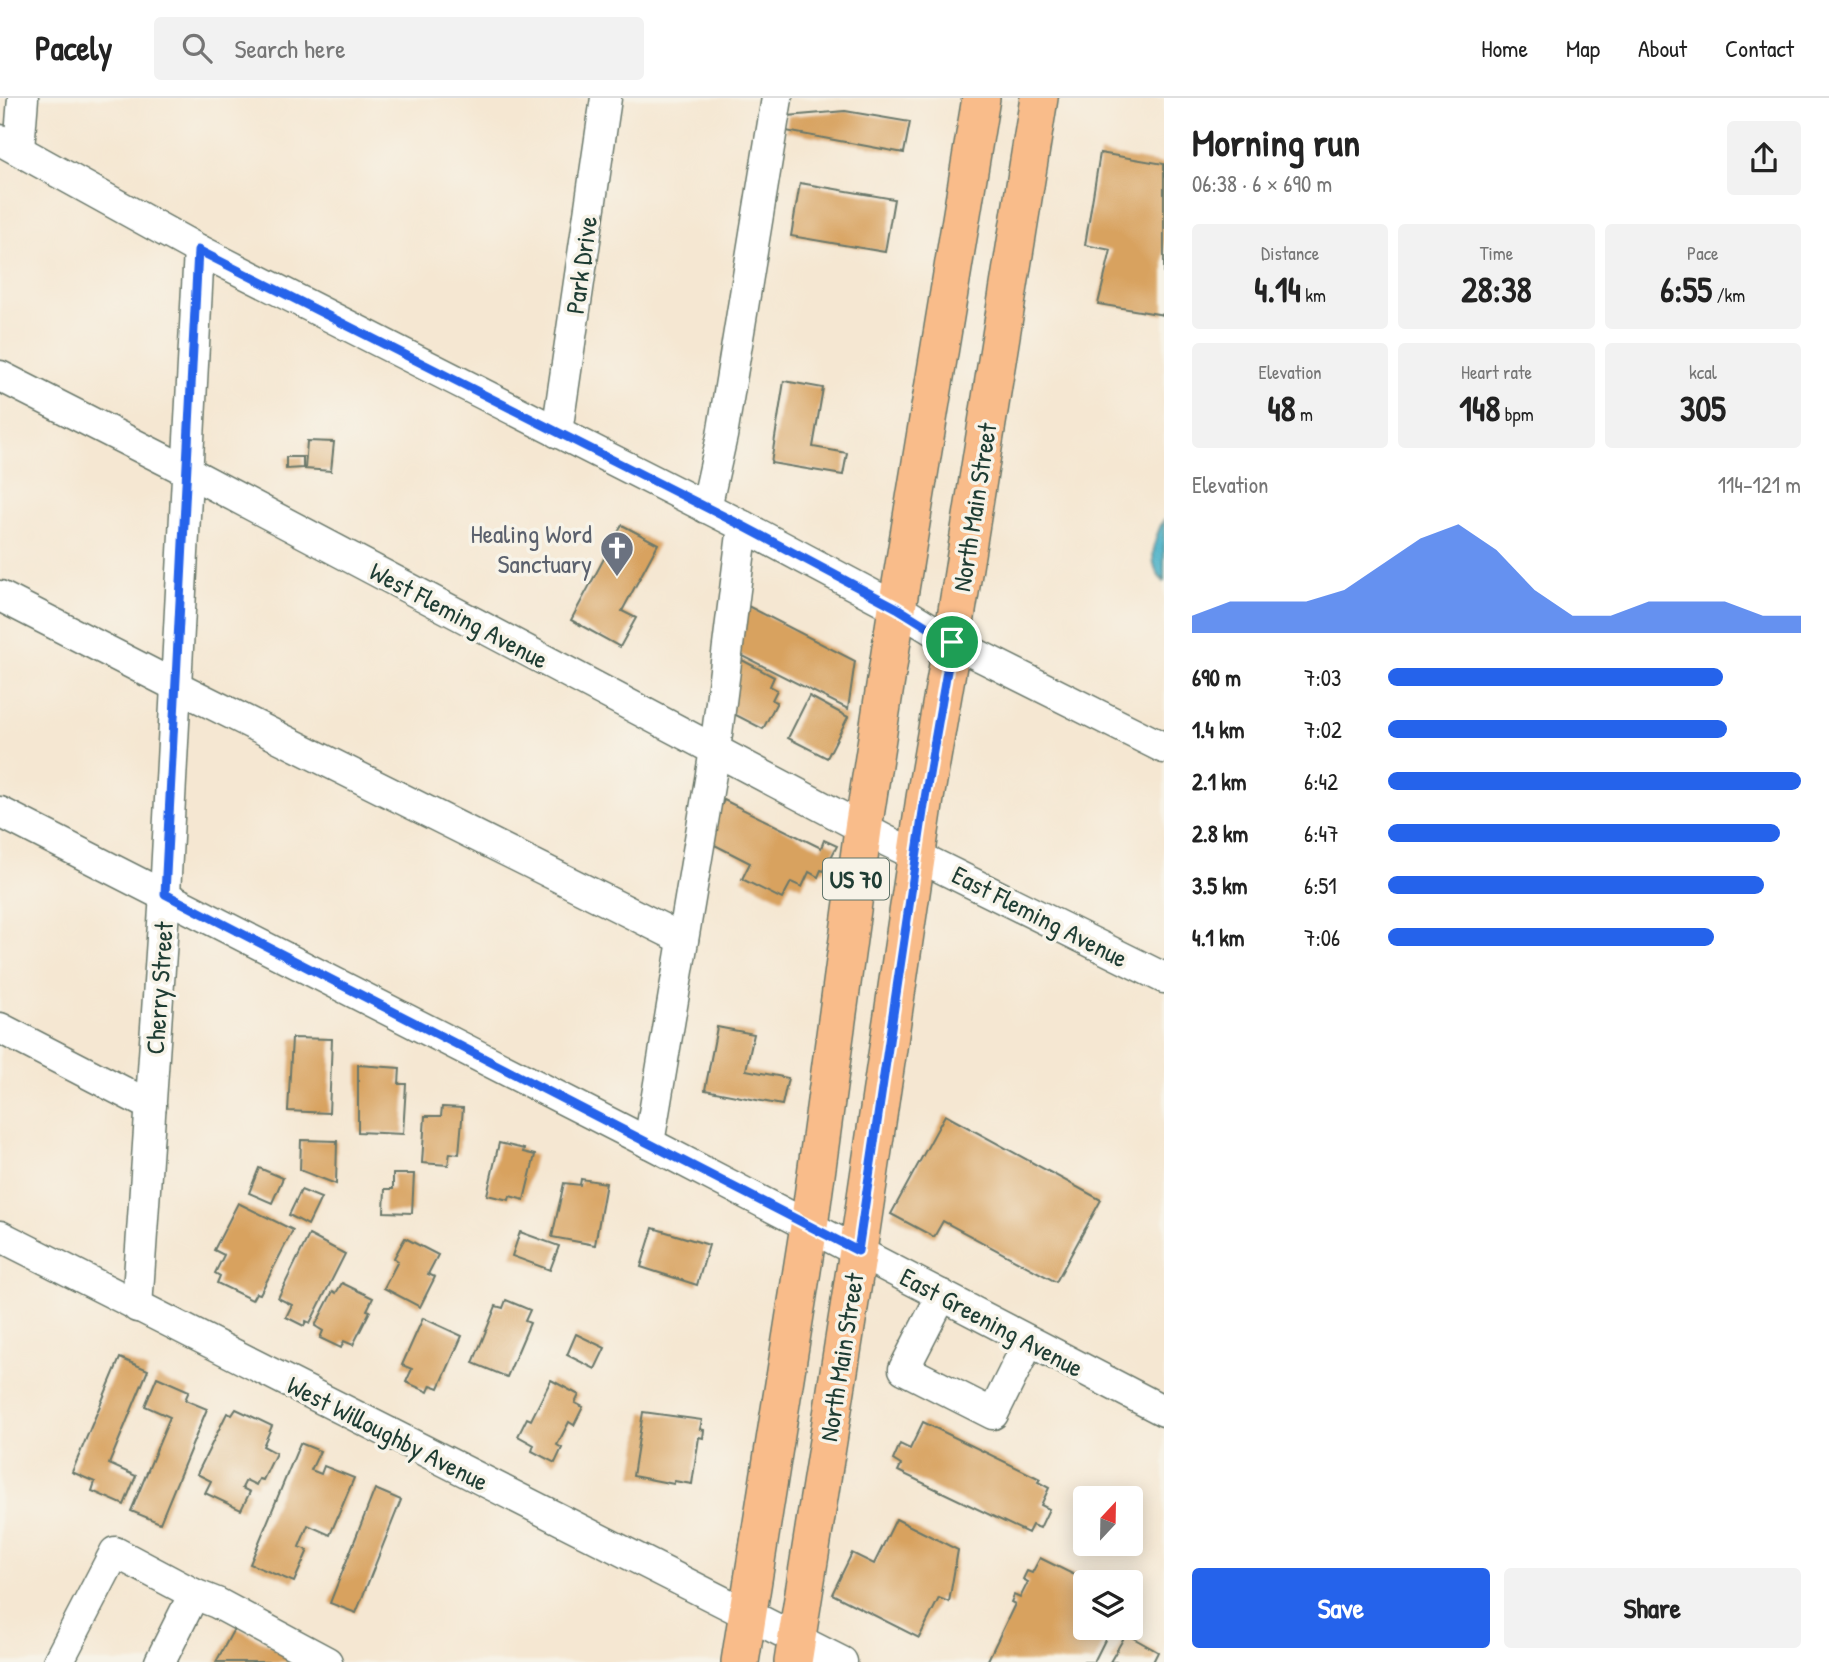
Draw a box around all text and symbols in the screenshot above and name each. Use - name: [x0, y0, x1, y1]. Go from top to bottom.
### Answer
- search box: [154, 17, 644, 80]
- text: Pacely: [35, 26, 112, 70]
- icon: search: [178, 29, 216, 67]
- text: Search here: [234, 31, 346, 66]
- text: Home: [1481, 32, 1528, 64]
- text: Map: [1566, 32, 1600, 64]
- text: About: [1638, 32, 1687, 64]
- text: Contact: [1725, 32, 1794, 64]
- text: Morning run: [1192, 116, 1360, 168]
- button: share: [1727, 121, 1801, 195]
- text: 06:38 · 6 × 690 m: [1192, 168, 1332, 199]
- street label: Park Drive: [557, 214, 605, 316]
- text: Distance: [1261, 240, 1319, 266]
- text: Time: [1480, 240, 1513, 266]
- text: Pace: [1687, 240, 1719, 266]
- text: 4.14: [1254, 266, 1301, 313]
- text: 28:38: [1461, 266, 1532, 313]
- text: 6:55: [1660, 266, 1712, 313]
- text: km: [1301, 282, 1326, 308]
- text: /km: [1712, 282, 1745, 308]
- text: Elevation: [1259, 359, 1322, 385]
- text: Heart rate: [1461, 359, 1532, 385]
- text: kcal: [1689, 359, 1717, 385]
- text: 48: [1267, 385, 1296, 432]
- text: 148: [1459, 385, 1500, 432]
- text: 305: [1680, 385, 1726, 432]
- text: m: [1296, 401, 1313, 427]
- text: bpm: [1500, 401, 1534, 427]
- street label: North Main Street: [943, 419, 1005, 594]
- text: Elevation: [1192, 469, 1268, 500]
- text: 114–121 m: [1718, 469, 1801, 500]
- place label: Healing Word Sanctuary: [471, 516, 592, 581]
- church icon: Healing Word Sanctuary: [598, 529, 636, 578]
- street label: West Fleming Avenue: [364, 553, 554, 677]
- pin: [922, 612, 982, 672]
- icon: arrive: [933, 623, 971, 661]
- text: 690 m: [1192, 662, 1241, 693]
- text: 7:03: [1304, 662, 1341, 693]
- text: 1.4 km: [1192, 714, 1244, 745]
- text: 7:02: [1304, 714, 1342, 745]
- text: 2.1 km: [1192, 766, 1247, 797]
- text: 6:42: [1304, 766, 1338, 797]
- text: 2.8 km: [1192, 818, 1248, 849]
- text: 6:47: [1304, 818, 1339, 849]
- street label: East Fleming Avenue: [946, 857, 1134, 975]
- road number: US 70: [823, 858, 889, 900]
- text: 3.5 km: [1192, 870, 1247, 901]
- text: 6:51: [1304, 870, 1337, 901]
- street label: Cherry Street: [137, 919, 181, 1056]
- text: 4.1 km: [1192, 922, 1244, 953]
- text: 7:06: [1304, 922, 1340, 953]
- street label: East Greening Avenue: [894, 1259, 1090, 1385]
- street label: North Main Street: [810, 1269, 872, 1444]
- street label: West Willoughby Avenue: [281, 1367, 495, 1499]
- north arrow: [1073, 1486, 1143, 1556]
- map controls: [1073, 1486, 1143, 1640]
- button: Save: [1192, 1568, 1490, 1648]
- button: Share: [1504, 1568, 1801, 1648]
- button: layers: [1073, 1570, 1143, 1640]

